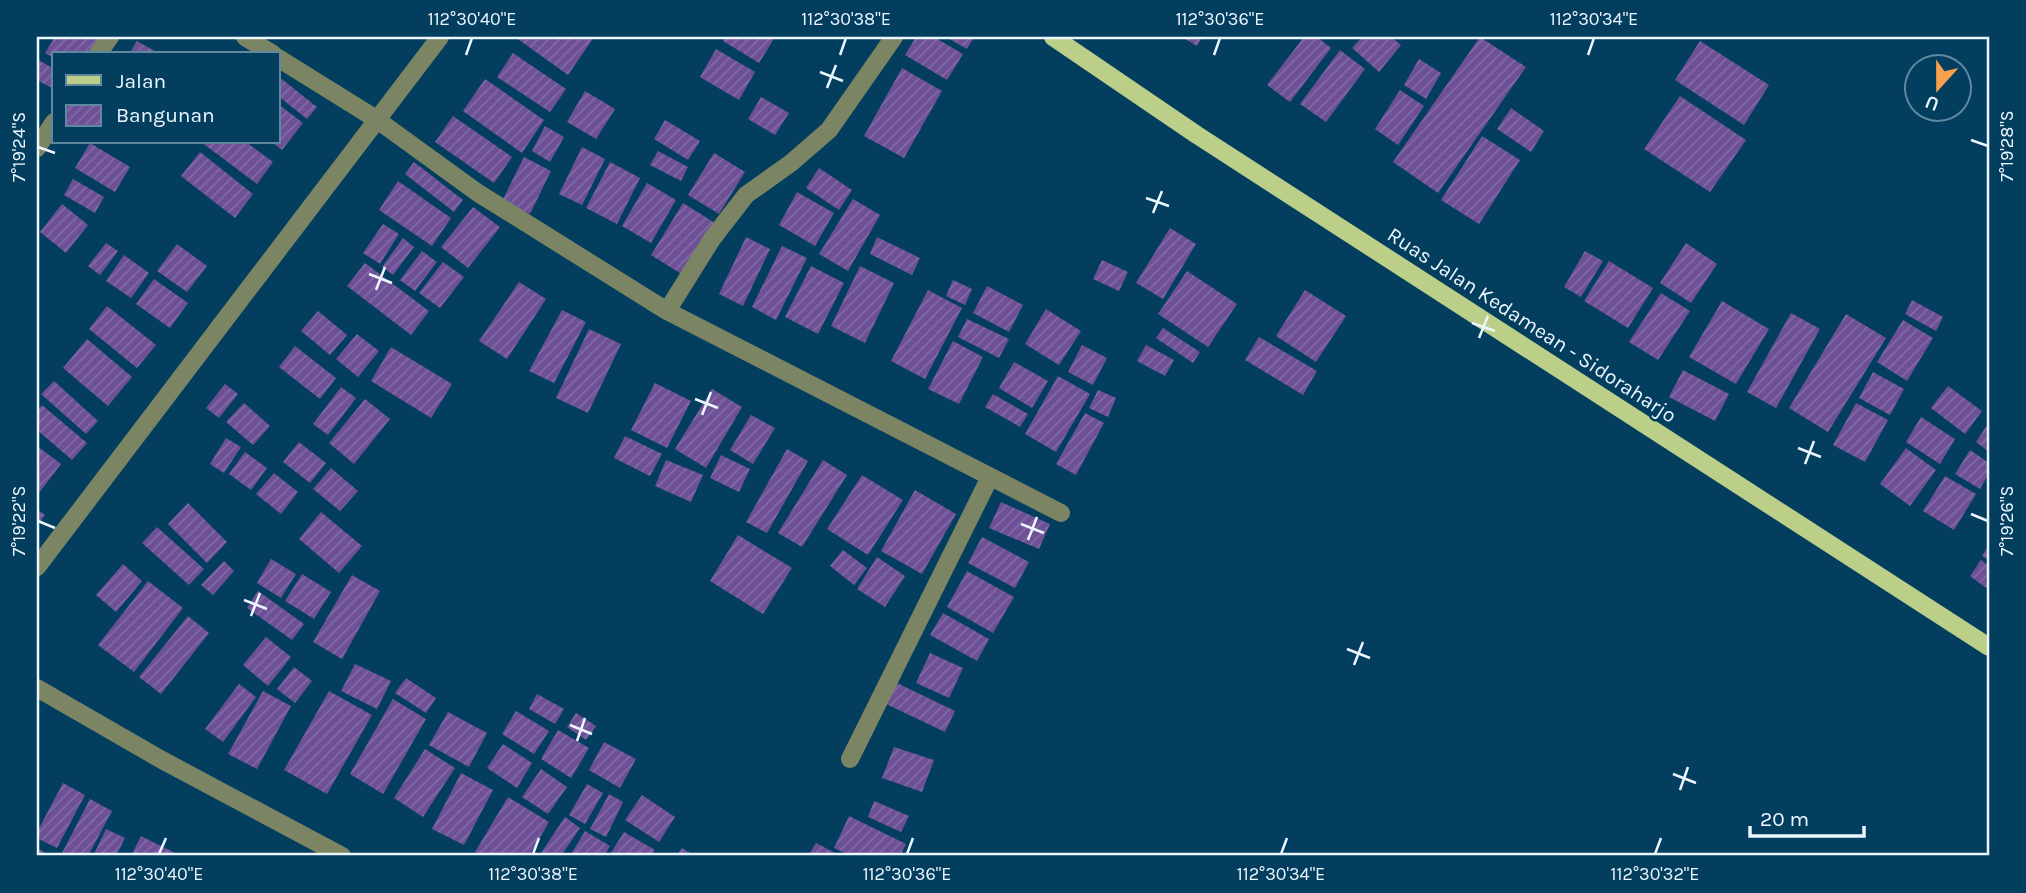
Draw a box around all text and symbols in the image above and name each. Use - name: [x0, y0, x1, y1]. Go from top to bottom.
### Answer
- text: 112°30'40"E: [428, 8, 516, 30]
- text: 112°30'38"E: [801, 8, 891, 30]
- text: 112°30'36"E: [1176, 8, 1264, 30]
- text: 112°30'34"E: [1550, 8, 1638, 30]
- legend: [52, 52, 280, 144]
- north arrow: [1904, 52, 1974, 122]
- text: Jalan: [116, 69, 166, 93]
- text: U: [1922, 90, 1942, 116]
- text: Bangunan: [116, 103, 215, 127]
- text: 7°19'28"S: [1996, 110, 2018, 182]
- text: 7°19'24"S: [8, 112, 30, 182]
- street label: Ruas Jalan Kedamean - Sidoraharjo: [1383, 222, 1681, 428]
- text: 7°19'22"S: [8, 486, 30, 556]
- text: 7°19'26"S: [1996, 486, 2018, 556]
- scale bar: [1750, 795, 1863, 839]
- text: 20 m: [1760, 807, 1809, 831]
- text: 112°30'40"E: [115, 863, 203, 885]
- text: 112°30'38"E: [488, 863, 578, 885]
- text: 112°30'36"E: [863, 863, 951, 885]
- text: 112°30'34"E: [1237, 863, 1325, 885]
- text: 112°30'32"E: [1611, 863, 1699, 885]

